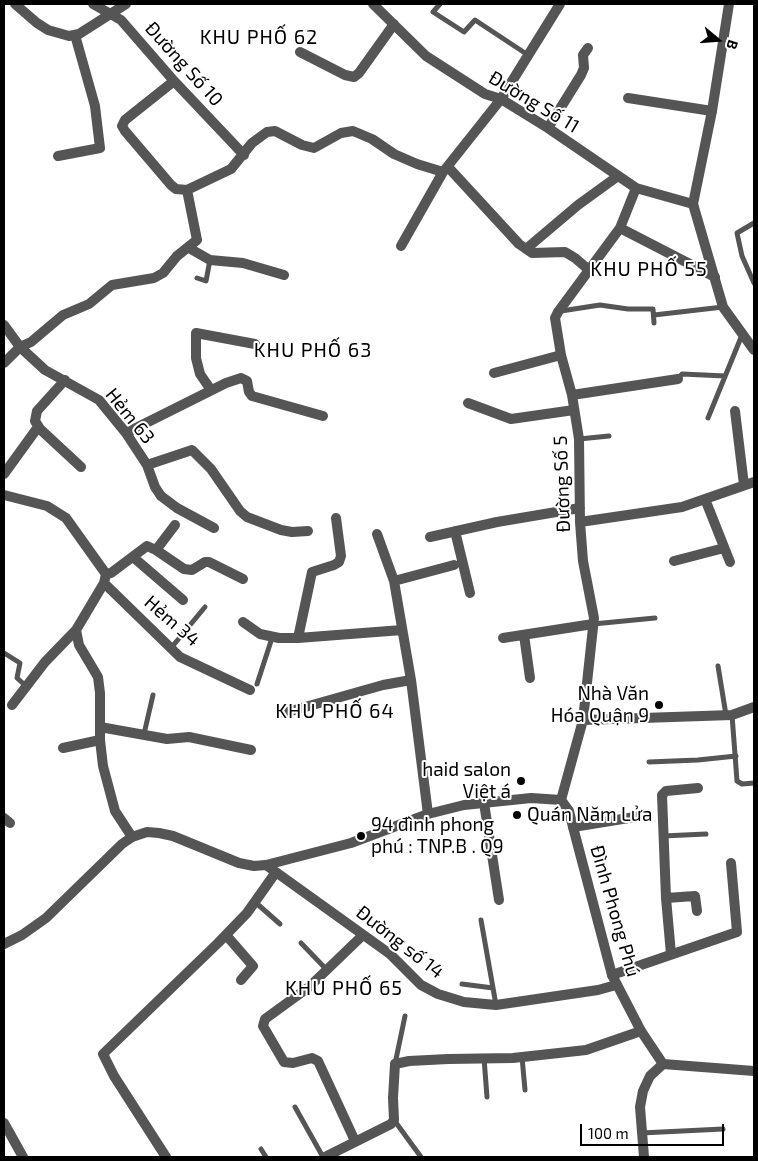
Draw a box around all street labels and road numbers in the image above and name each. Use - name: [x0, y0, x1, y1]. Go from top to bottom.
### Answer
- street label: Đường Số 10: [140, 17, 228, 111]
- street label: Đường Số 11: [485, 66, 583, 138]
- street label: Hẻm 63: [101, 383, 159, 449]
- street label: Đường Số 5: [549, 435, 575, 533]
- street label: Hẻm 34: [140, 591, 204, 651]
- street label: Đình Phong Phú: [585, 843, 645, 979]
- street label: Đường số 14: [352, 901, 448, 983]

